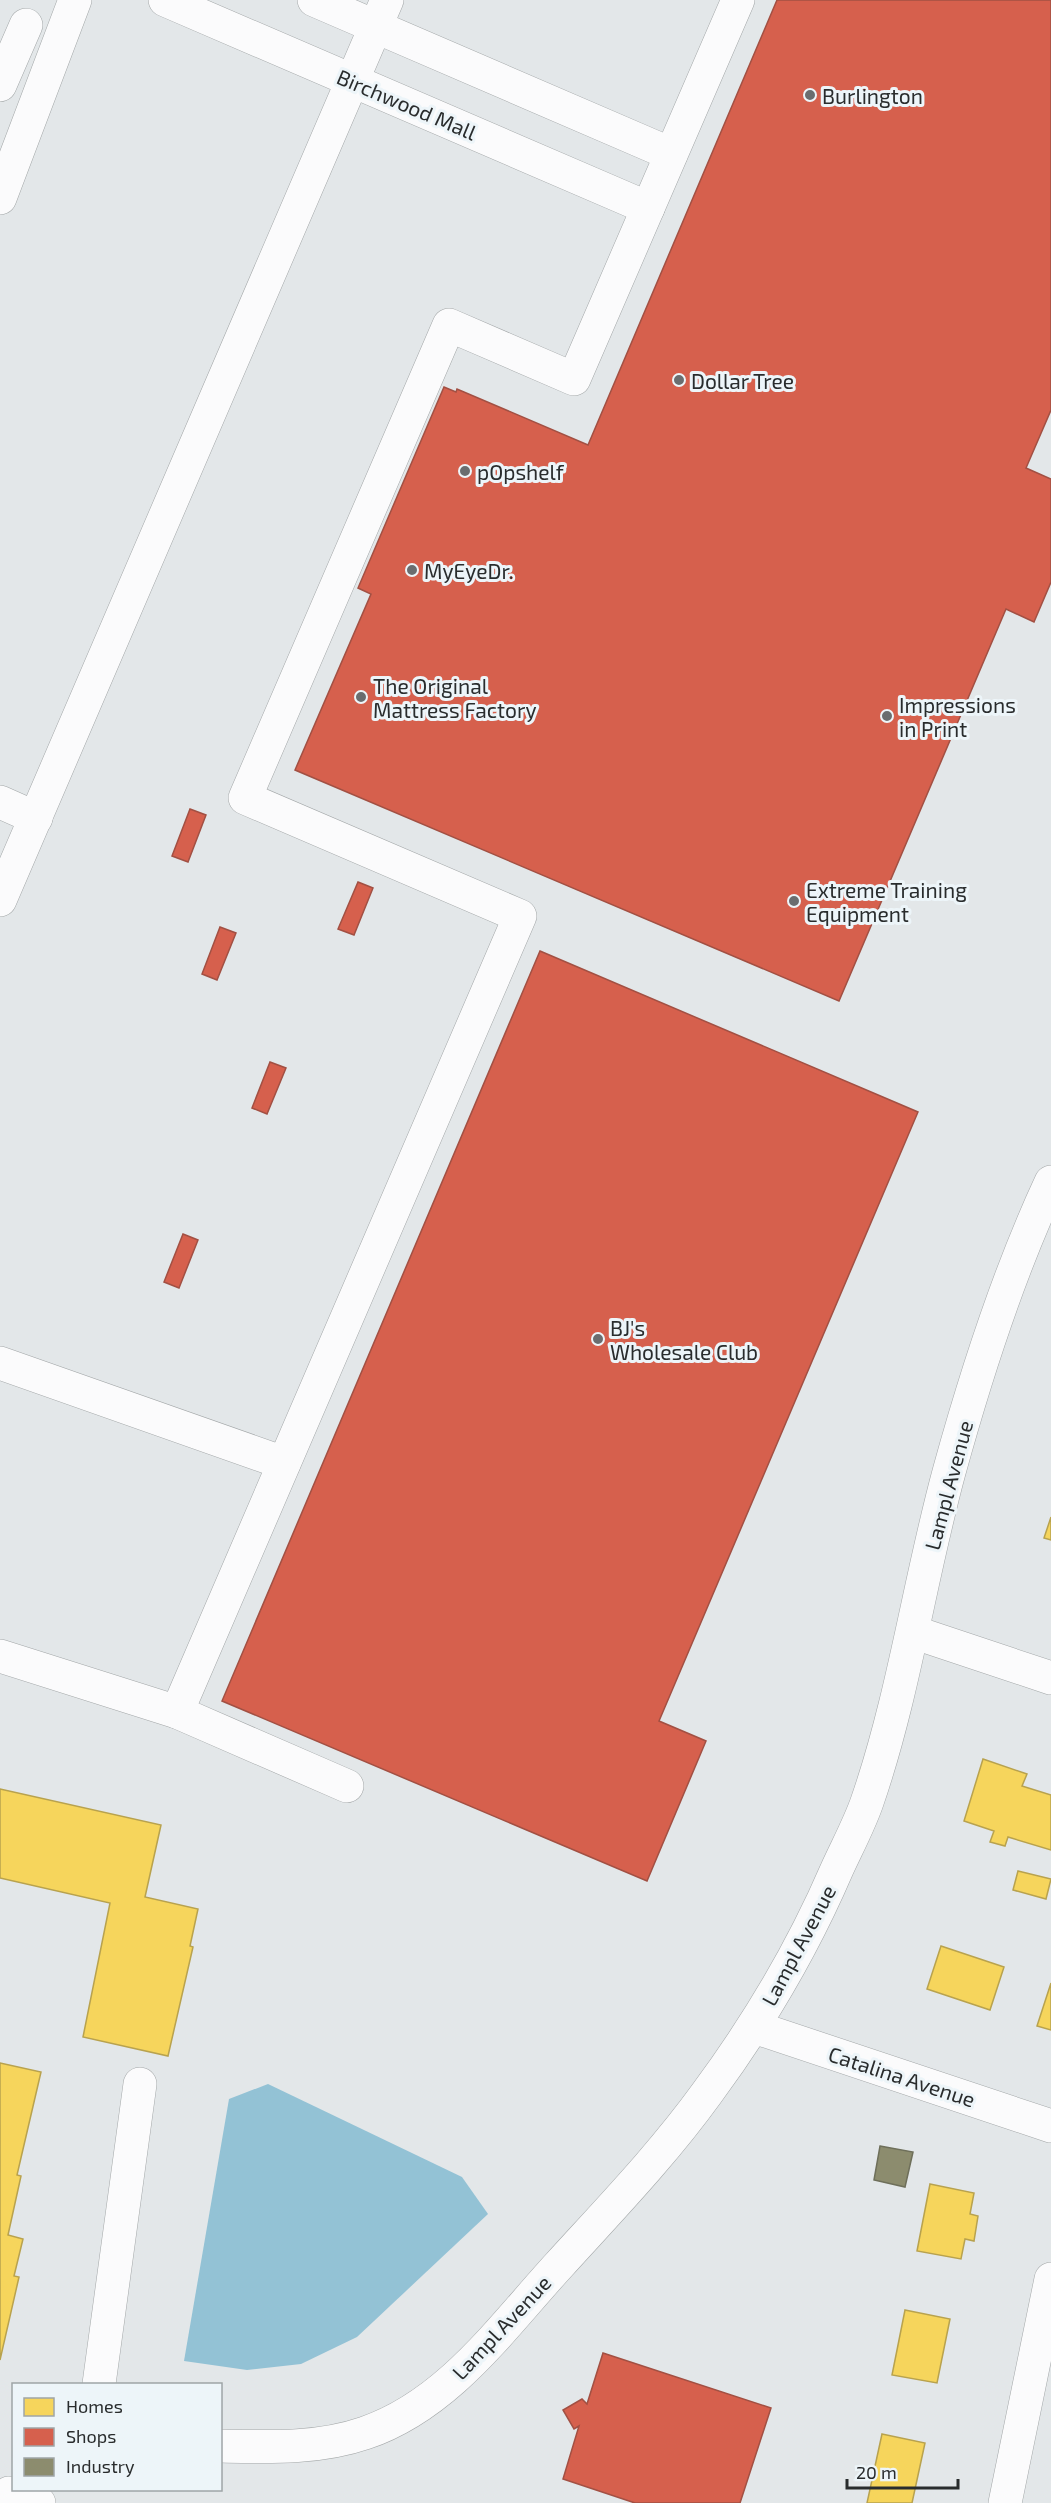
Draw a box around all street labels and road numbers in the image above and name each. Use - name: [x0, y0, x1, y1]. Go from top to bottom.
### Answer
- street label: Birchwood Mall: [333, 63, 481, 145]
- street label: Lampl Avenue: [919, 1417, 977, 1553]
- street label: Lampl Avenue: [756, 1880, 840, 2010]
- street label: Catalina Avenue: [825, 2041, 979, 2111]
- street label: Lampl Avenue: [446, 2270, 556, 2384]

